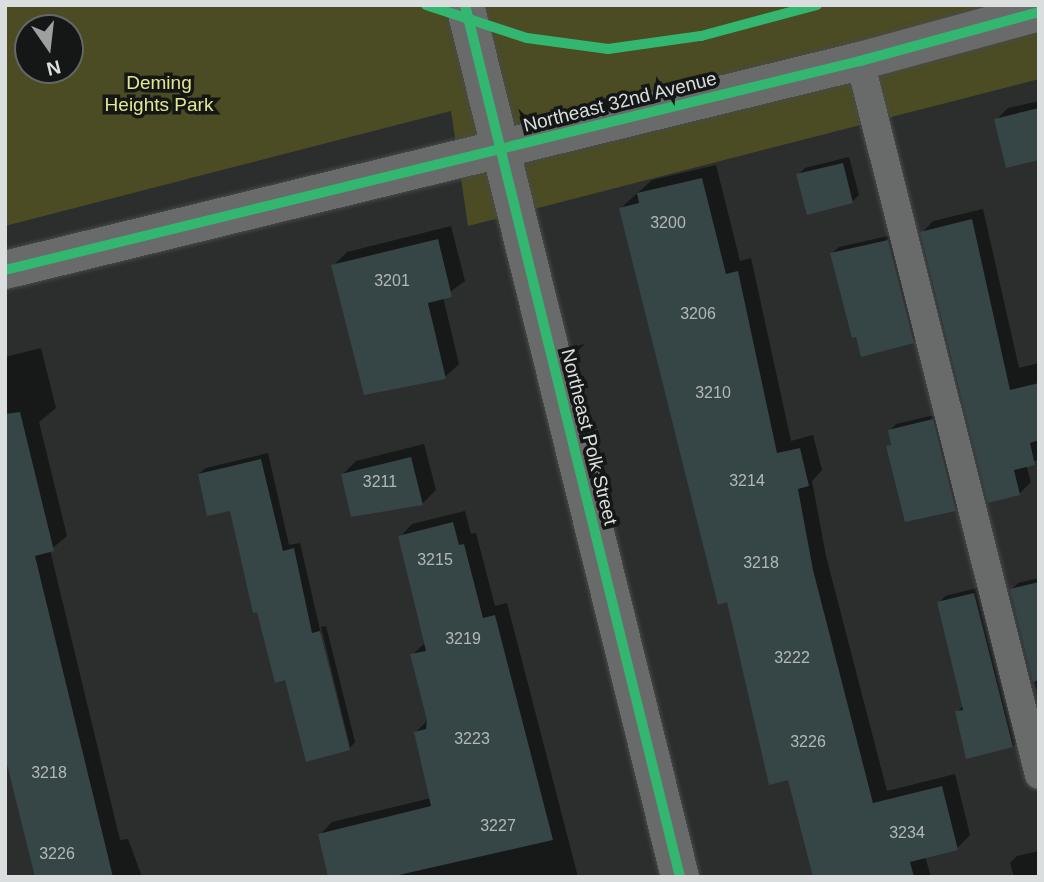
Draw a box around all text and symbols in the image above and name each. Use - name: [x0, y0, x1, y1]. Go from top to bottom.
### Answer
- north arrow: [14, 14, 84, 84]
- text: N: [45, 56, 63, 80]
- street label: Northeast 32nd Avenue: [521, 67, 719, 137]
- park label: Deming Heights Park: [105, 72, 213, 116]
- house number: 3200: [650, 213, 686, 233]
- house number: 3201: [374, 271, 410, 291]
- house number: 3206: [680, 304, 716, 324]
- street label: Northeast Polk Street: [556, 347, 622, 527]
- house number: 3210: [695, 383, 731, 403]
- house number: 3214: [729, 471, 765, 491]
- house number: 3211: [363, 472, 397, 492]
- house number: 3215: [417, 550, 453, 570]
- house number: 3218: [743, 553, 779, 573]
- house number: 3219: [445, 629, 481, 649]
- house number: 3222: [774, 648, 810, 668]
- house number: 3223: [454, 729, 490, 749]
- house number: 3226: [790, 732, 826, 752]
- house number: 3218: [31, 763, 67, 783]
- house number: 3227: [480, 816, 516, 836]
- house number: 3234: [889, 823, 925, 843]
- house number: 3226: [39, 844, 75, 864]

